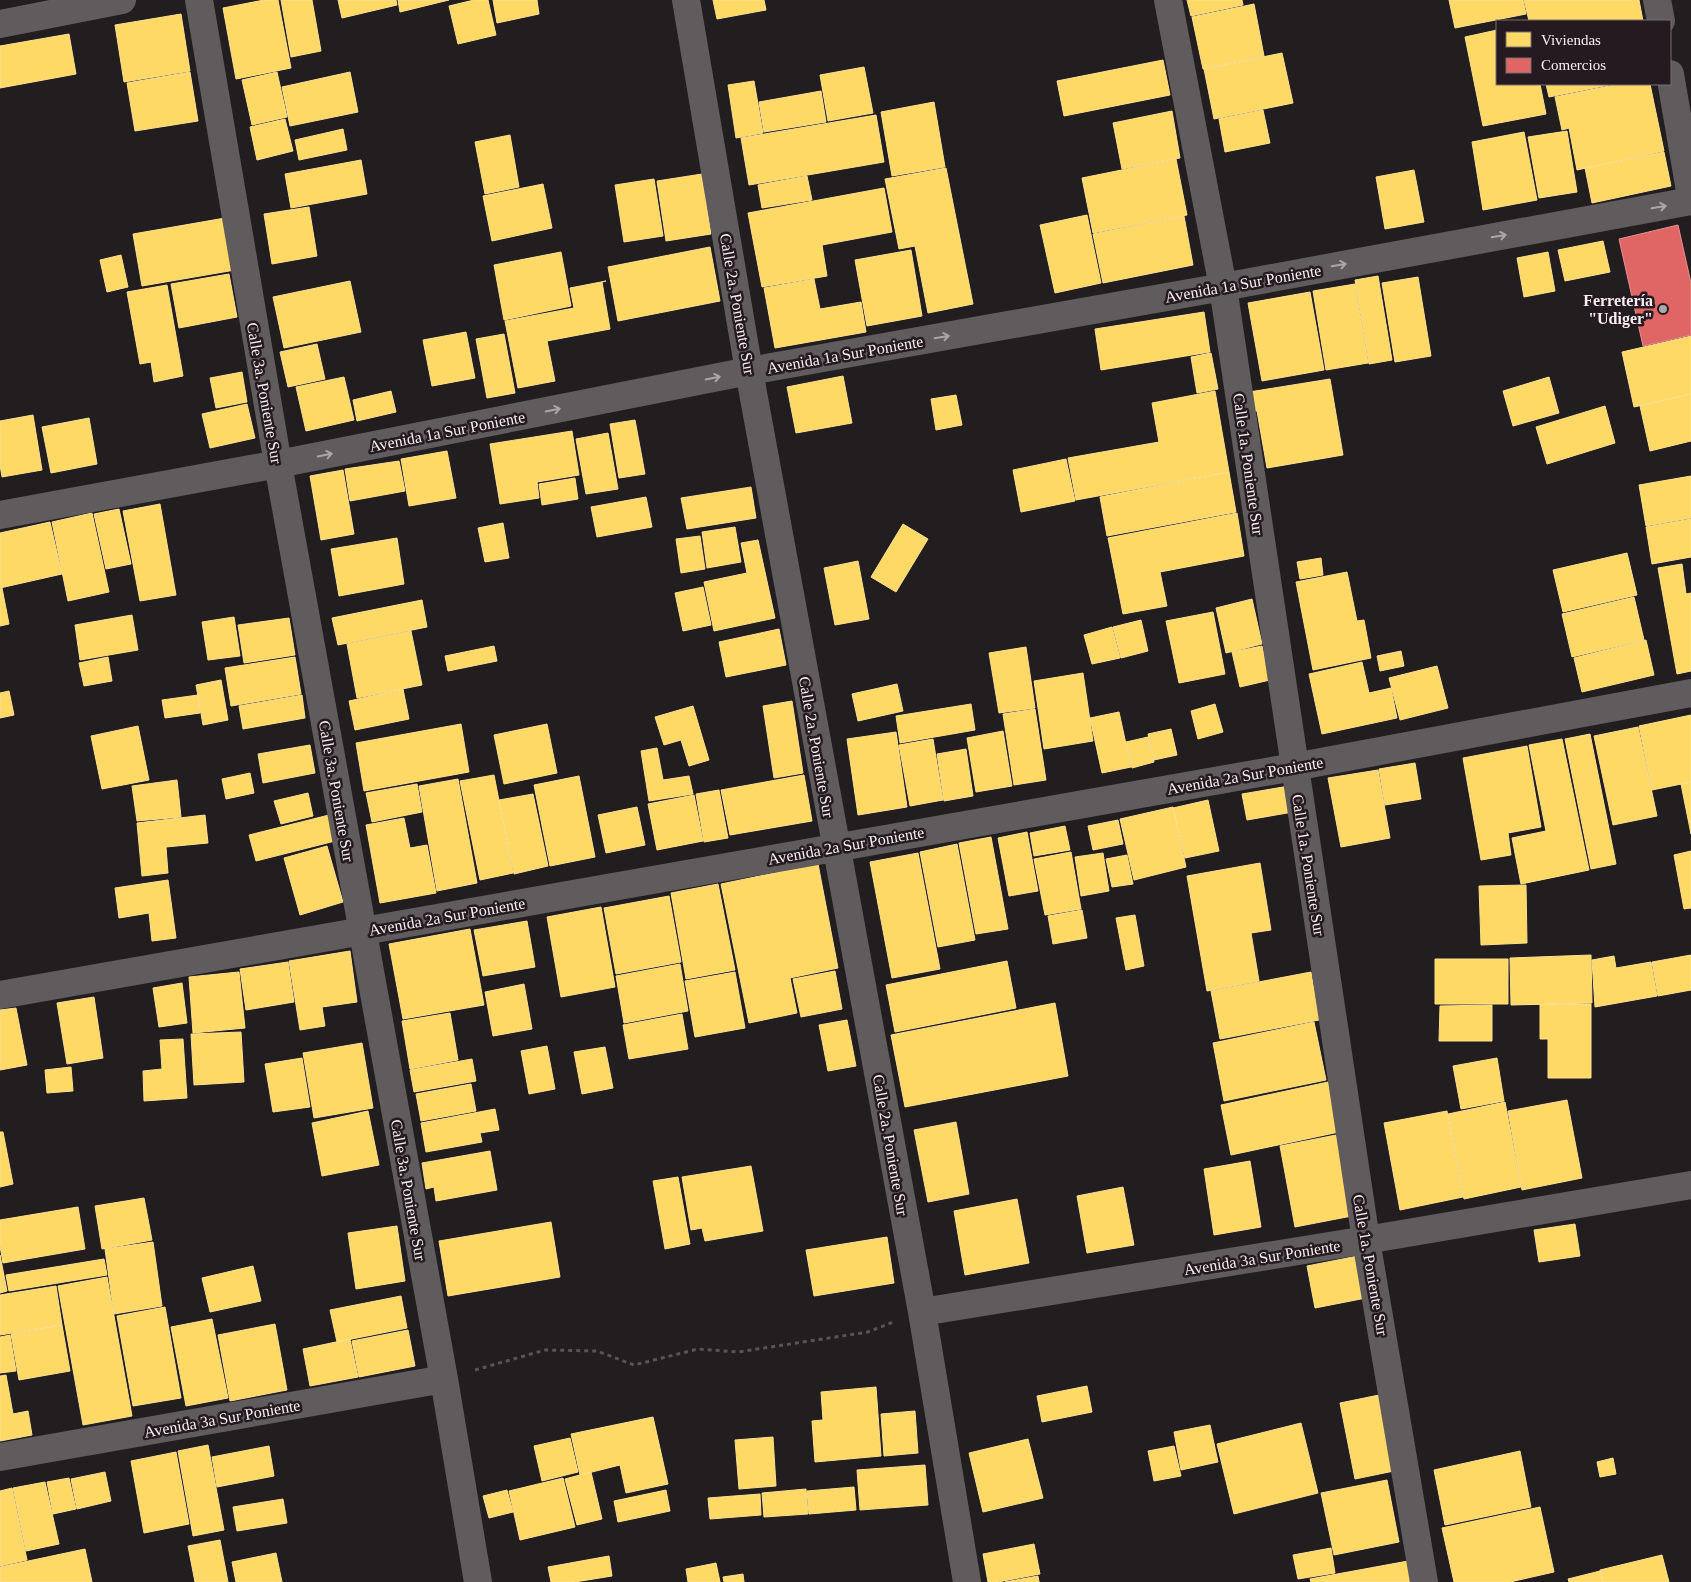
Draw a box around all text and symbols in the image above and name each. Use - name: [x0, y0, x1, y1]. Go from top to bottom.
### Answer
- legend: [1496, 20, 1671, 85]
- text: Viviendas: [1541, 32, 1601, 48]
- text: Comercios: [1541, 57, 1606, 73]
- one-way arrow: [1651, 201, 1667, 211]
- one-way arrow: [1491, 231, 1507, 240]
- street label: Calle 2a. Poniente Sur: [717, 232, 758, 377]
- one-way arrow: [1331, 260, 1347, 270]
- street label: Avenida 1a Sur Poniente: [1164, 261, 1323, 306]
- place label: Ferretería "Udiger": [1583, 292, 1653, 328]
- marker: Ferretería "Udiger": [1657, 303, 1669, 315]
- street label: Calle 3a. Poniente Sur: [244, 321, 285, 466]
- one-way arrow: [933, 331, 949, 341]
- street label: Avenida 1a Sur Poniente: [766, 332, 925, 377]
- one-way arrow: [704, 373, 720, 382]
- street label: Calle 1a. Poniente Sur: [1230, 392, 1267, 537]
- one-way arrow: [545, 404, 561, 414]
- street label: Avenida 1a Sur Poniente: [368, 408, 526, 455]
- one-way arrow: [317, 450, 333, 459]
- street label: Calle 2a. Poniente Sur: [796, 675, 837, 820]
- street label: Calle 3a. Poniente Sur: [316, 719, 357, 864]
- street label: Avenida 2a Sur Poniente: [1166, 753, 1325, 798]
- street label: Calle 1a. Poniente Sur: [1289, 793, 1328, 938]
- street label: Avenida 2a Sur Poniente: [767, 823, 926, 868]
- street label: Avenida 2a Sur Poniente: [368, 894, 527, 939]
- street label: Calle 2a. Poniente Sur: [870, 1073, 911, 1218]
- street label: Calle 3a. Poniente Sur: [388, 1118, 429, 1263]
- street label: Calle 1a. Poniente Sur: [1350, 1193, 1391, 1338]
- street label: Avenida 3a Sur Poniente: [1183, 1237, 1342, 1278]
- street label: Avenida 3a Sur Poniente: [143, 1396, 302, 1441]

